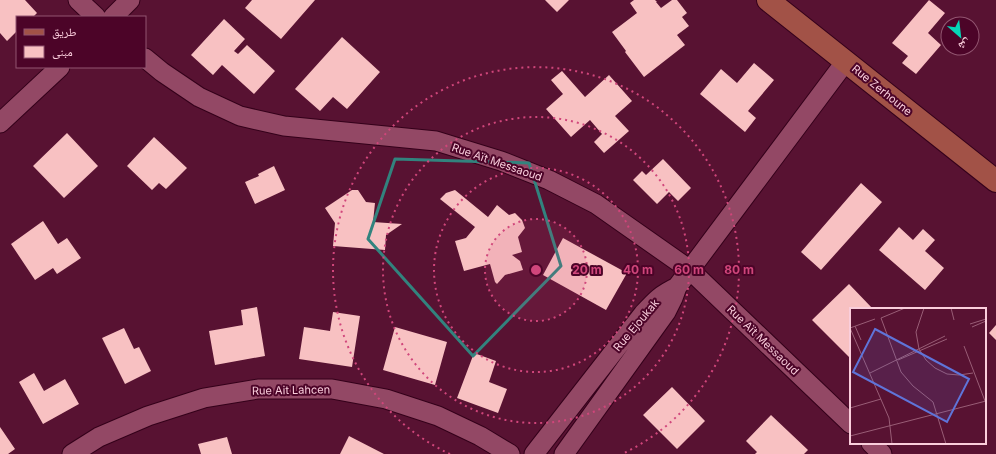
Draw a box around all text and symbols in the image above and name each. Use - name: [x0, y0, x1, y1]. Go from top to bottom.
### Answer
- legend: [16, 16, 146, 68]
- north arrow: [940, 16, 980, 56]
- text: طريق: [52, 24, 77, 39]
- text: ش: [955, 35, 973, 54]
- text: مبنى: [52, 44, 73, 59]
- street label: Rue Zerhoune: [849, 62, 915, 118]
- street label: Rue Aït Messaoud: [450, 140, 544, 184]
- text: 20 m: [572, 262, 602, 277]
- text: 40 m: [623, 262, 653, 277]
- text: 60 m: [674, 262, 704, 277]
- text: 80 m: [724, 262, 754, 277]
- centre of rings: [529, 263, 543, 277]
- street label: Rue Ejoukak: [610, 296, 662, 354]
- street label: Rue Aït Messaoud: [724, 302, 802, 378]
- inset map: [850, 308, 986, 444]
- street label: Rue Ait Lahcen: [252, 382, 330, 398]

